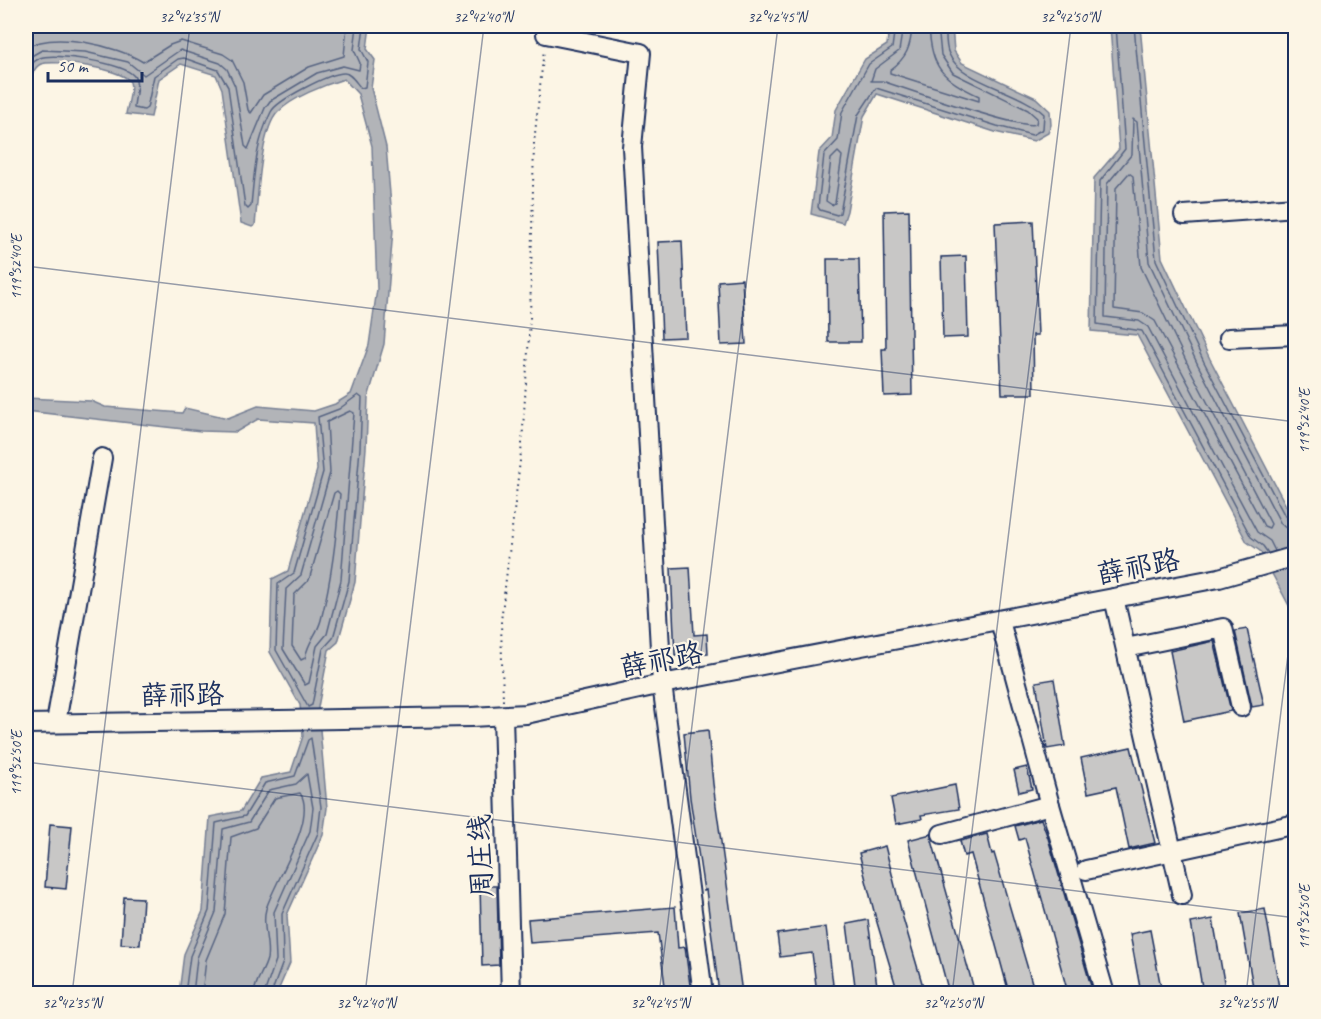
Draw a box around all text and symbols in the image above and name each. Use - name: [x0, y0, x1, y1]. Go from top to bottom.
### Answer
- text: 32°42'35"N: [159, 8, 222, 27]
- text: 32°42'40"N: [453, 8, 516, 27]
- text: 32°42'45"N: [747, 8, 810, 27]
- text: 32°42'50"N: [1040, 8, 1103, 27]
- scale bar: [48, 45, 142, 83]
- text: 50 m: [57, 55, 90, 77]
- text: 119°52'40"E: [7, 233, 26, 299]
- text: 119°52'40"E: [1295, 387, 1314, 453]
- street label: 薛祁路: [1094, 541, 1183, 592]
- street label: 薛祁路: [617, 634, 706, 685]
- street label: 薛祁路: [140, 676, 224, 713]
- text: 119°52'50"E: [7, 729, 26, 795]
- street label: 周庄线: [462, 813, 499, 899]
- text: 119°52'50"E: [1295, 883, 1314, 949]
- text: 32°42'35"N: [42, 994, 105, 1013]
- text: 32°42'40"N: [336, 994, 399, 1013]
- text: 32°42'45"N: [630, 994, 693, 1013]
- text: 32°42'50"N: [923, 994, 986, 1013]
- text: 32°42'55"N: [1217, 994, 1280, 1013]

